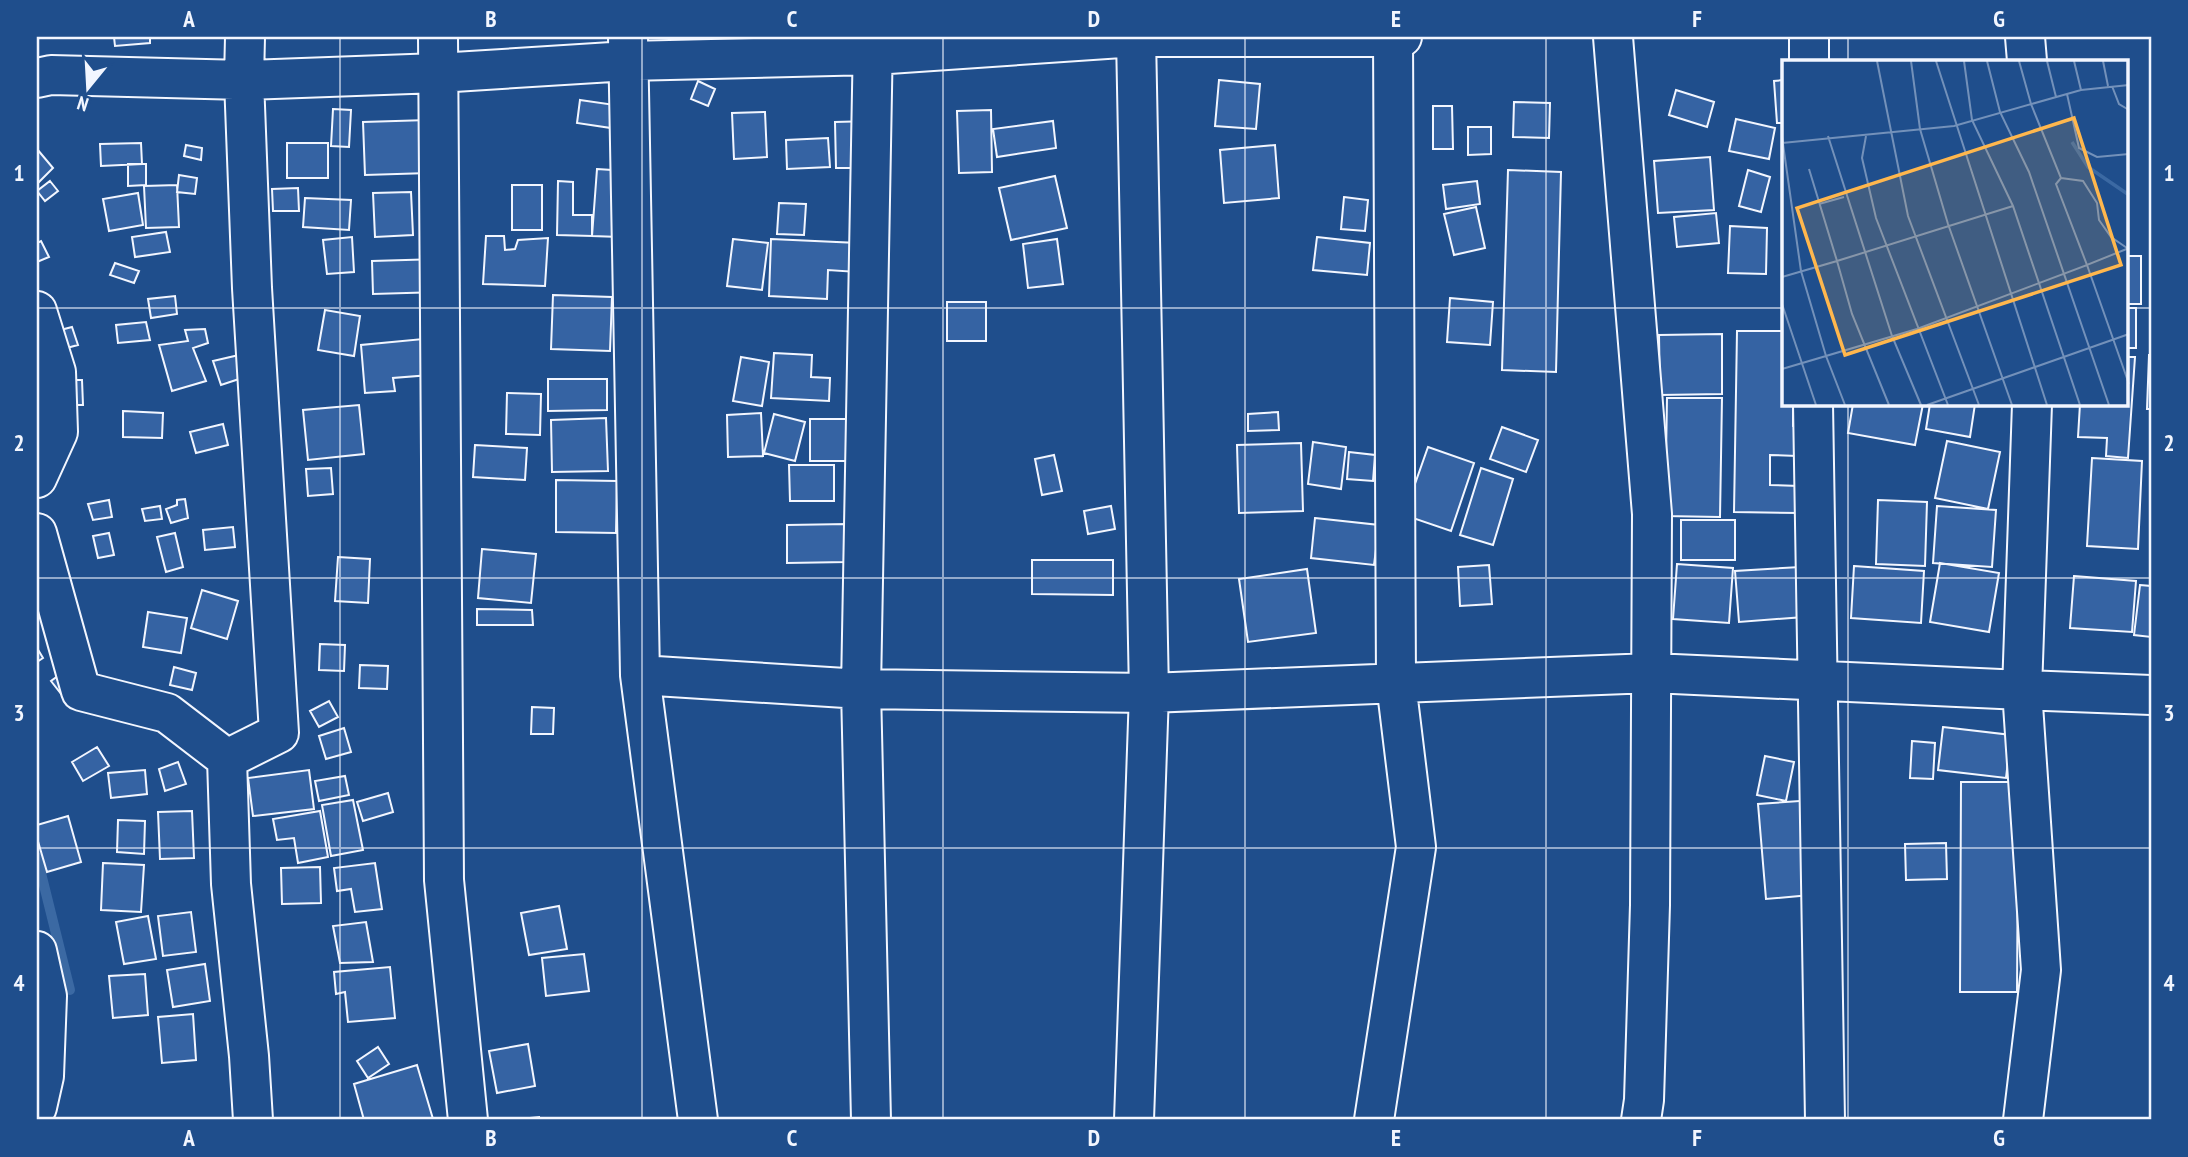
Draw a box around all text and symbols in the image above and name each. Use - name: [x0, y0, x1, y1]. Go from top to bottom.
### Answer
- text: A: [182, 4, 195, 33]
- text: B: [485, 4, 497, 33]
- text: C: [787, 4, 798, 33]
- text: D: [1088, 4, 1100, 33]
- text: E: [1391, 4, 1401, 33]
- text: F: [1692, 4, 1702, 33]
- text: G: [1993, 4, 2005, 33]
- north arrow: [52, 52, 122, 122]
- inset map: [1782, 60, 2128, 406]
- text: N: [74, 91, 91, 117]
- text: 1: [14, 158, 25, 187]
- text: 1: [2164, 158, 2175, 187]
- text: 2: [14, 428, 25, 457]
- text: 2: [2164, 428, 2175, 457]
- text: 3: [14, 698, 25, 727]
- text: 3: [2164, 698, 2175, 727]
- text: 4: [14, 968, 25, 997]
- text: 4: [2164, 968, 2175, 997]
- text: A: [182, 1123, 195, 1152]
- text: B: [485, 1123, 497, 1152]
- text: C: [787, 1123, 798, 1152]
- text: D: [1088, 1123, 1100, 1152]
- text: E: [1391, 1123, 1401, 1152]
- text: F: [1692, 1123, 1702, 1152]
- text: G: [1993, 1123, 2005, 1152]

